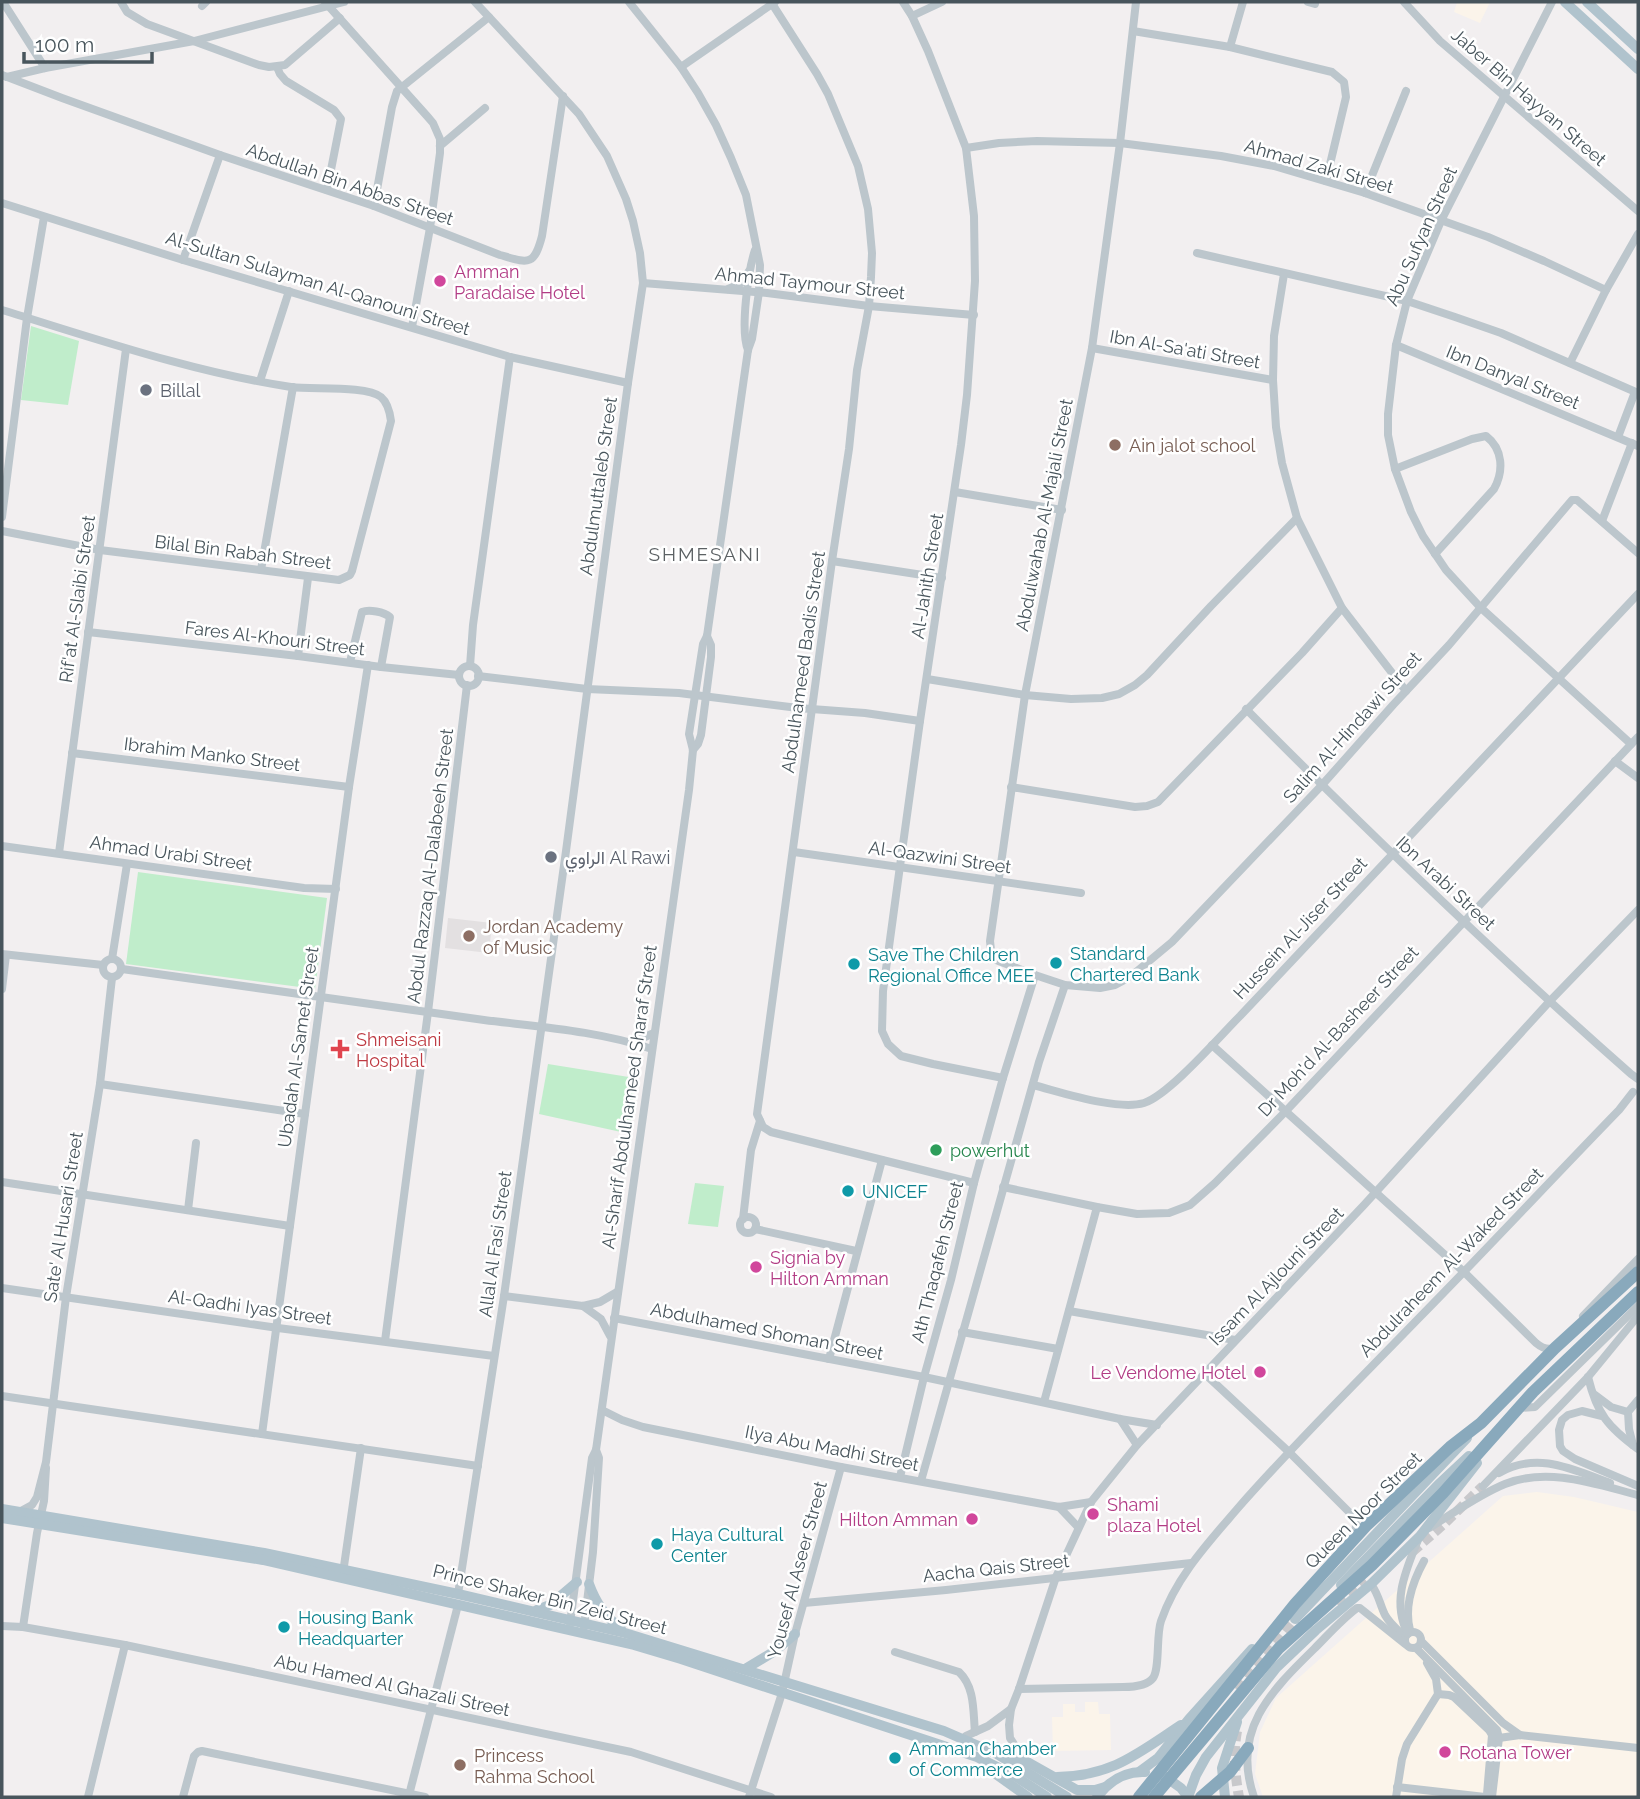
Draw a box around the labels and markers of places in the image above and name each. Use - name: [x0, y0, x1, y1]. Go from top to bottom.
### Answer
- place label: Amman Paradaise Hotel: [454, 261, 585, 303]
- marker: Amman Paradaise Hotel: [432, 273, 448, 289]
- place label: Billal: [160, 380, 201, 401]
- marker: Billal: [138, 382, 154, 398]
- place label: Ain jalot school: [1129, 435, 1256, 456]
- marker: Ain jalot school: [1107, 437, 1123, 453]
- place label: الراوي Al Rawi: [565, 847, 670, 873]
- marker: الراوي Al Rawi: [543, 849, 559, 865]
- place label: Jordan Academy of Music: [483, 916, 624, 958]
- marker: Jordan Academy of Music: [461, 928, 477, 944]
- place label: Standard Chartered Bank: [1070, 943, 1200, 985]
- place label: Save The Children Regional Office MEE: [868, 944, 1034, 986]
- marker: Standard Chartered Bank: [1048, 955, 1064, 971]
- marker: Save The Children Regional Office MEE: [846, 956, 862, 972]
- place label: Shmeisani Hospital: [356, 1029, 441, 1071]
- marker: Shmeisani Hospital: [330, 1039, 350, 1059]
- place label: powerhut: [950, 1140, 1030, 1161]
- marker: powerhut: [928, 1142, 944, 1158]
- place label: UNICEF: [862, 1181, 928, 1202]
- marker: UNICEF: [840, 1183, 856, 1199]
- place label: Signia by Hilton Amman: [770, 1247, 889, 1289]
- marker: Signia by Hilton Amman: [748, 1259, 764, 1275]
- place label: Le Vendome Hotel: [1090, 1362, 1246, 1383]
- marker: Le Vendome Hotel: [1252, 1364, 1268, 1380]
- place label: Shami plaza Hotel: [1107, 1494, 1201, 1536]
- marker: Shami plaza Hotel: [1085, 1506, 1101, 1522]
- place label: Hilton Amman: [839, 1509, 958, 1530]
- marker: Hilton Amman: [964, 1511, 980, 1527]
- place label: Haya Cultural Center: [671, 1524, 783, 1566]
- marker: Haya Cultural Center: [649, 1536, 665, 1552]
- place label: Housing Bank Headquarter: [298, 1607, 414, 1649]
- marker: Housing Bank Headquarter: [276, 1619, 292, 1635]
- place label: Amman Chamber of Commerce: [909, 1738, 1057, 1780]
- place label: Rotana Tower: [1459, 1742, 1572, 1763]
- marker: Rotana Tower: [1437, 1744, 1453, 1760]
- place label: Princess Rahma School: [474, 1745, 595, 1787]
- marker: Amman Chamber of Commerce: [887, 1750, 903, 1766]
- marker: Princess Rahma School: [452, 1757, 468, 1773]

